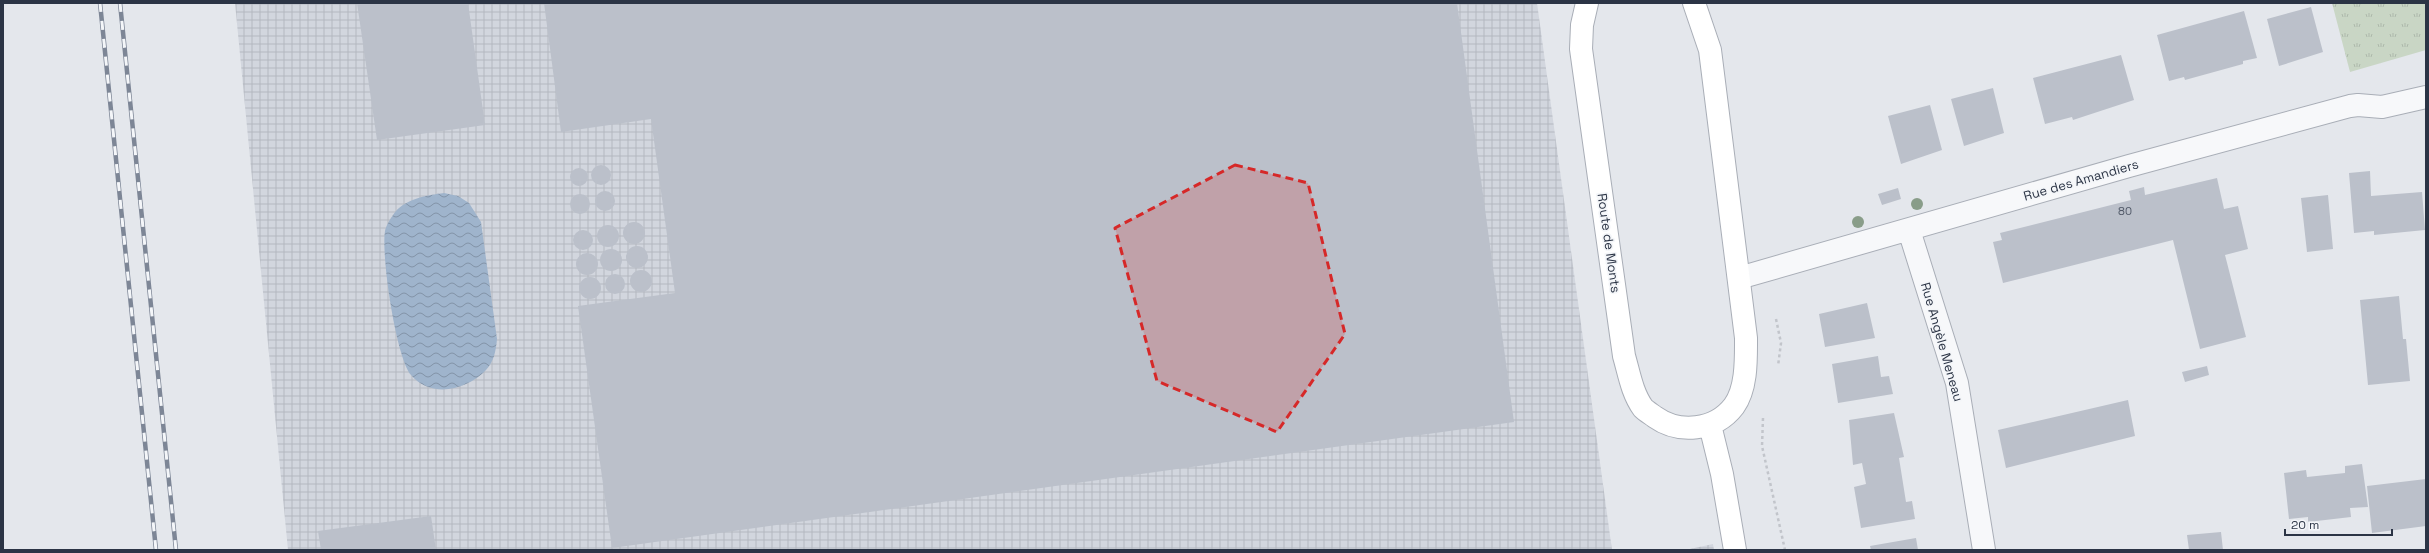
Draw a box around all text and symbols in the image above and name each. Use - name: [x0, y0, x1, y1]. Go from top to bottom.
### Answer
- street label: Rue des Amandiers: [2021, 155, 2141, 205]
- street label: Route de Monts: [1594, 192, 1624, 294]
- house number: 80: [2118, 204, 2132, 218]
- street label: Rue Angèle Meneau: [1917, 280, 1967, 404]
- scale bar: [2285, 511, 2392, 537]
- text: 20 m: [2291, 517, 2319, 533]

